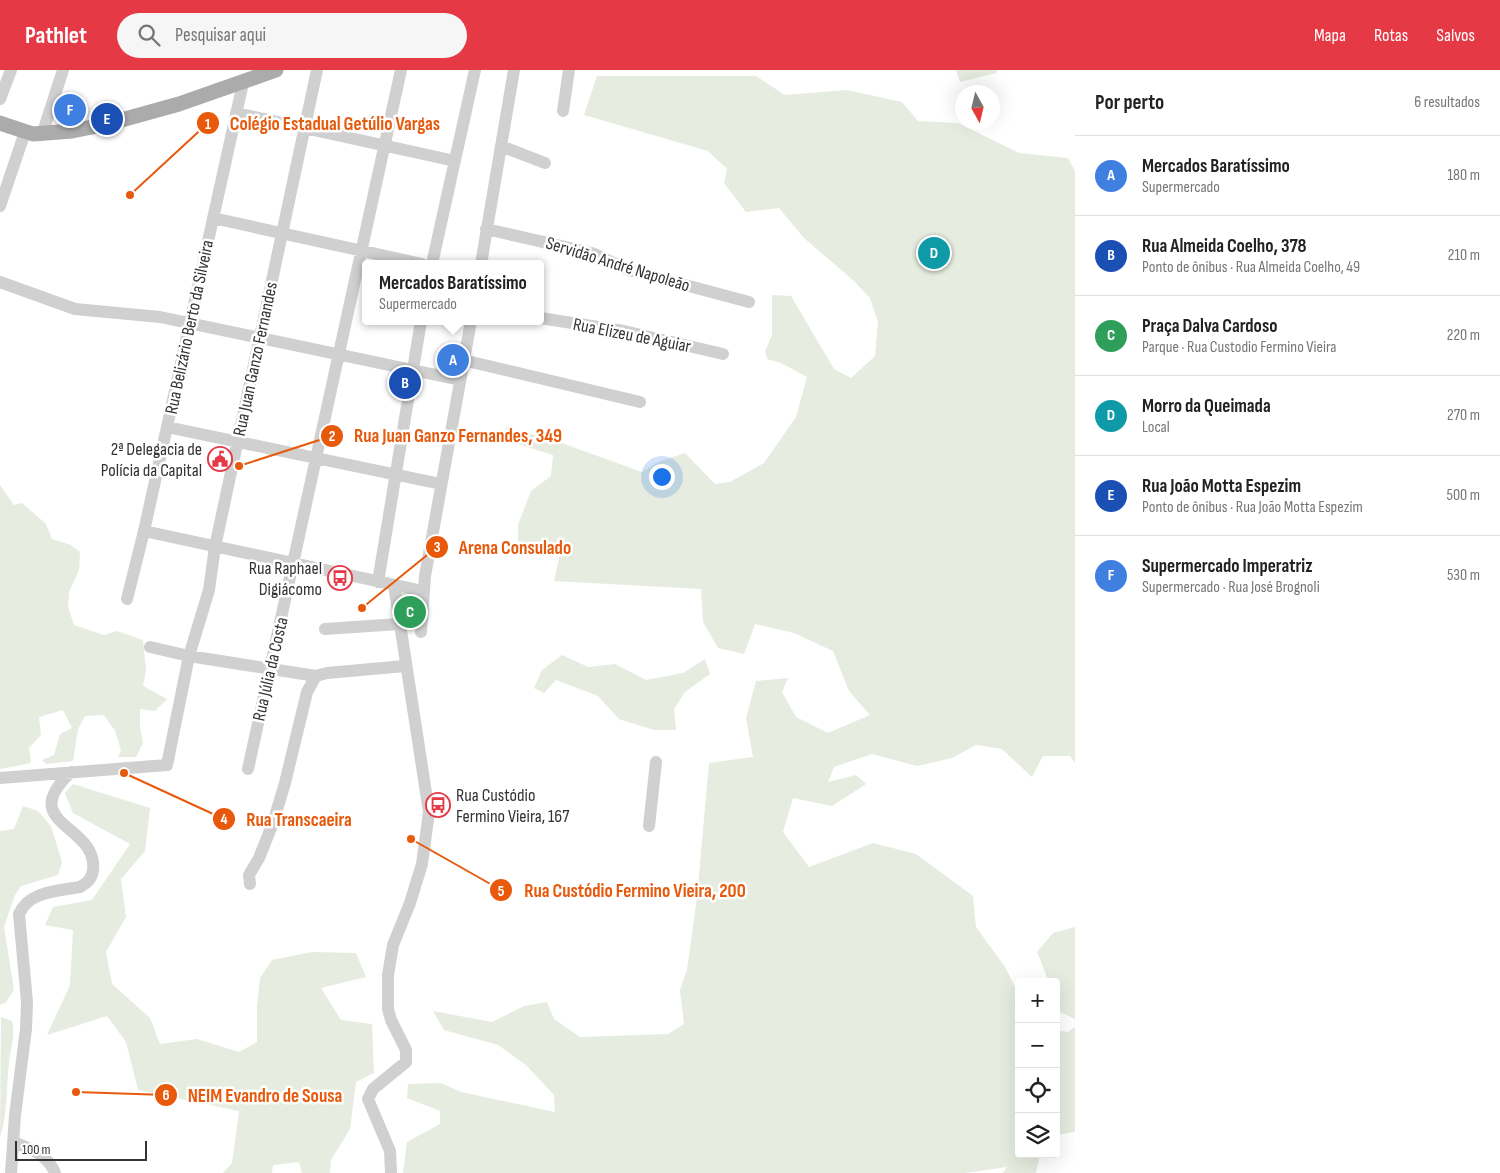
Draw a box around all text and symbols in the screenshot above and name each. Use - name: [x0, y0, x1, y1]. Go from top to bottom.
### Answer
- search box: [117, 13, 467, 58]
- text: Pathlet: [25, 21, 87, 50]
- icon: search: [135, 21, 163, 49]
- text: Pesquisar aqui: [175, 24, 266, 47]
- text: Mapa: [1314, 25, 1346, 46]
- text: Rotas: [1374, 25, 1408, 46]
- text: Salvos: [1436, 25, 1475, 46]
- north arrow: [955, 85, 1000, 130]
- text: Por perto: [1095, 90, 1164, 115]
- pin: F: [54, 91, 86, 129]
- text: 6 resultados: [1414, 93, 1480, 112]
- pin: E: [91, 100, 123, 138]
- callout: Colégio Estadual Getúlio Vargas: [195, 106, 450, 140]
- text: Colégio Estadual Getúlio Vargas: [230, 113, 440, 136]
- text: 1: [205, 115, 211, 134]
- text: Mercados Baratíssimo: [1142, 155, 1290, 178]
- text: A: [1107, 166, 1115, 185]
- text: 180 m: [1447, 166, 1480, 185]
- text: Supermercado: [1142, 178, 1220, 197]
- street label: Servidão André Napoleão: [543, 233, 692, 296]
- pin: D: [918, 234, 950, 272]
- text: Rua Almeida Coelho, 378: [1142, 235, 1307, 258]
- street label: Rua Belizário Berto da Silveira: [161, 238, 218, 416]
- text: B: [1107, 246, 1115, 265]
- text: 210 m: [1448, 246, 1480, 265]
- text: Ponto de ônibus · Rua Almeida Coelho, 49: [1142, 258, 1360, 277]
- popup: [362, 260, 544, 325]
- text: Mercados Baratíssimo: [379, 272, 527, 295]
- street label: Rua Juan Ganzo Fernandes: [229, 280, 282, 438]
- text: Supermercado: [379, 295, 457, 314]
- street label: Rua Elizeu de Aguiar: [571, 314, 693, 357]
- text: Praça Dalva Cardoso: [1142, 315, 1277, 338]
- text: C: [1107, 326, 1115, 345]
- text: 220 m: [1447, 326, 1480, 345]
- text: Parque · Rua Custodio Fermino Vieira: [1142, 338, 1336, 357]
- pin: A: [437, 341, 469, 379]
- pin: B: [389, 364, 421, 402]
- text: Morro da Queimada: [1142, 395, 1271, 418]
- text: D: [1107, 406, 1115, 425]
- text: 270 m: [1447, 406, 1480, 425]
- text: Local: [1142, 418, 1170, 437]
- callout: Rua Juan Ganzo Fernandes, 349: [319, 419, 572, 453]
- text: Rua Juan Ganzo Fernandes, 349: [354, 425, 562, 448]
- text: 2: [329, 427, 335, 446]
- place label: 2ª Delegacia de Polícia da Capital: [101, 439, 202, 481]
- public building icon: 2ª Delegacia de Polícia da Capital: [207, 446, 233, 472]
- your location: [649, 464, 675, 490]
- text: Rua João Motta Espezim: [1142, 475, 1301, 498]
- text: E: [1108, 486, 1114, 505]
- text: 500 m: [1446, 486, 1480, 505]
- text: Ponto de ônibus · Rua João Motta Espezim: [1142, 498, 1363, 517]
- callout: Arena Consulado: [424, 530, 581, 564]
- text: Arena Consulado: [458, 537, 571, 560]
- text: 3: [434, 538, 441, 557]
- text: Supermercado Imperatriz: [1142, 555, 1312, 578]
- place label: Rua Raphael Digiácomo: [249, 558, 322, 600]
- bus stop icon: Rua Raphael Digiácomo: [327, 565, 353, 591]
- text: F: [1108, 566, 1114, 585]
- text: 530 m: [1447, 566, 1480, 585]
- text: Supermercado · Rua José Brognoli: [1142, 578, 1320, 597]
- pin: C: [394, 593, 426, 631]
- street label: Rua Júlia da Costa: [248, 615, 293, 723]
- place label: Rua Custódio Fermino Vieira, 167: [456, 785, 570, 827]
- bus stop icon: Rua Custódio Fermino Vieira, 167: [425, 792, 451, 818]
- callout: Rua Transcaeira: [211, 802, 362, 836]
- text: Rua Transcaeira: [246, 809, 352, 832]
- text: 4: [221, 810, 228, 829]
- callout: Rua Custódio Fermino Vieira, 200: [489, 873, 755, 907]
- text: Rua Custódio Fermino Vieira, 200: [524, 880, 746, 903]
- text: 5: [498, 882, 505, 901]
- map controls: [1015, 978, 1060, 1158]
- button: +: [1015, 978, 1060, 1023]
- button: −: [1015, 1023, 1060, 1068]
- button: locate: [1015, 1068, 1060, 1113]
- callout: NEIM Evandro de Sousa: [153, 1078, 353, 1112]
- text: NEIM Evandro de Sousa: [188, 1085, 342, 1108]
- text: 6: [162, 1086, 170, 1105]
- button: layers: [1015, 1113, 1060, 1158]
- scale bar: [15, 1138, 148, 1161]
- text: 100 m: [22, 1141, 51, 1158]

